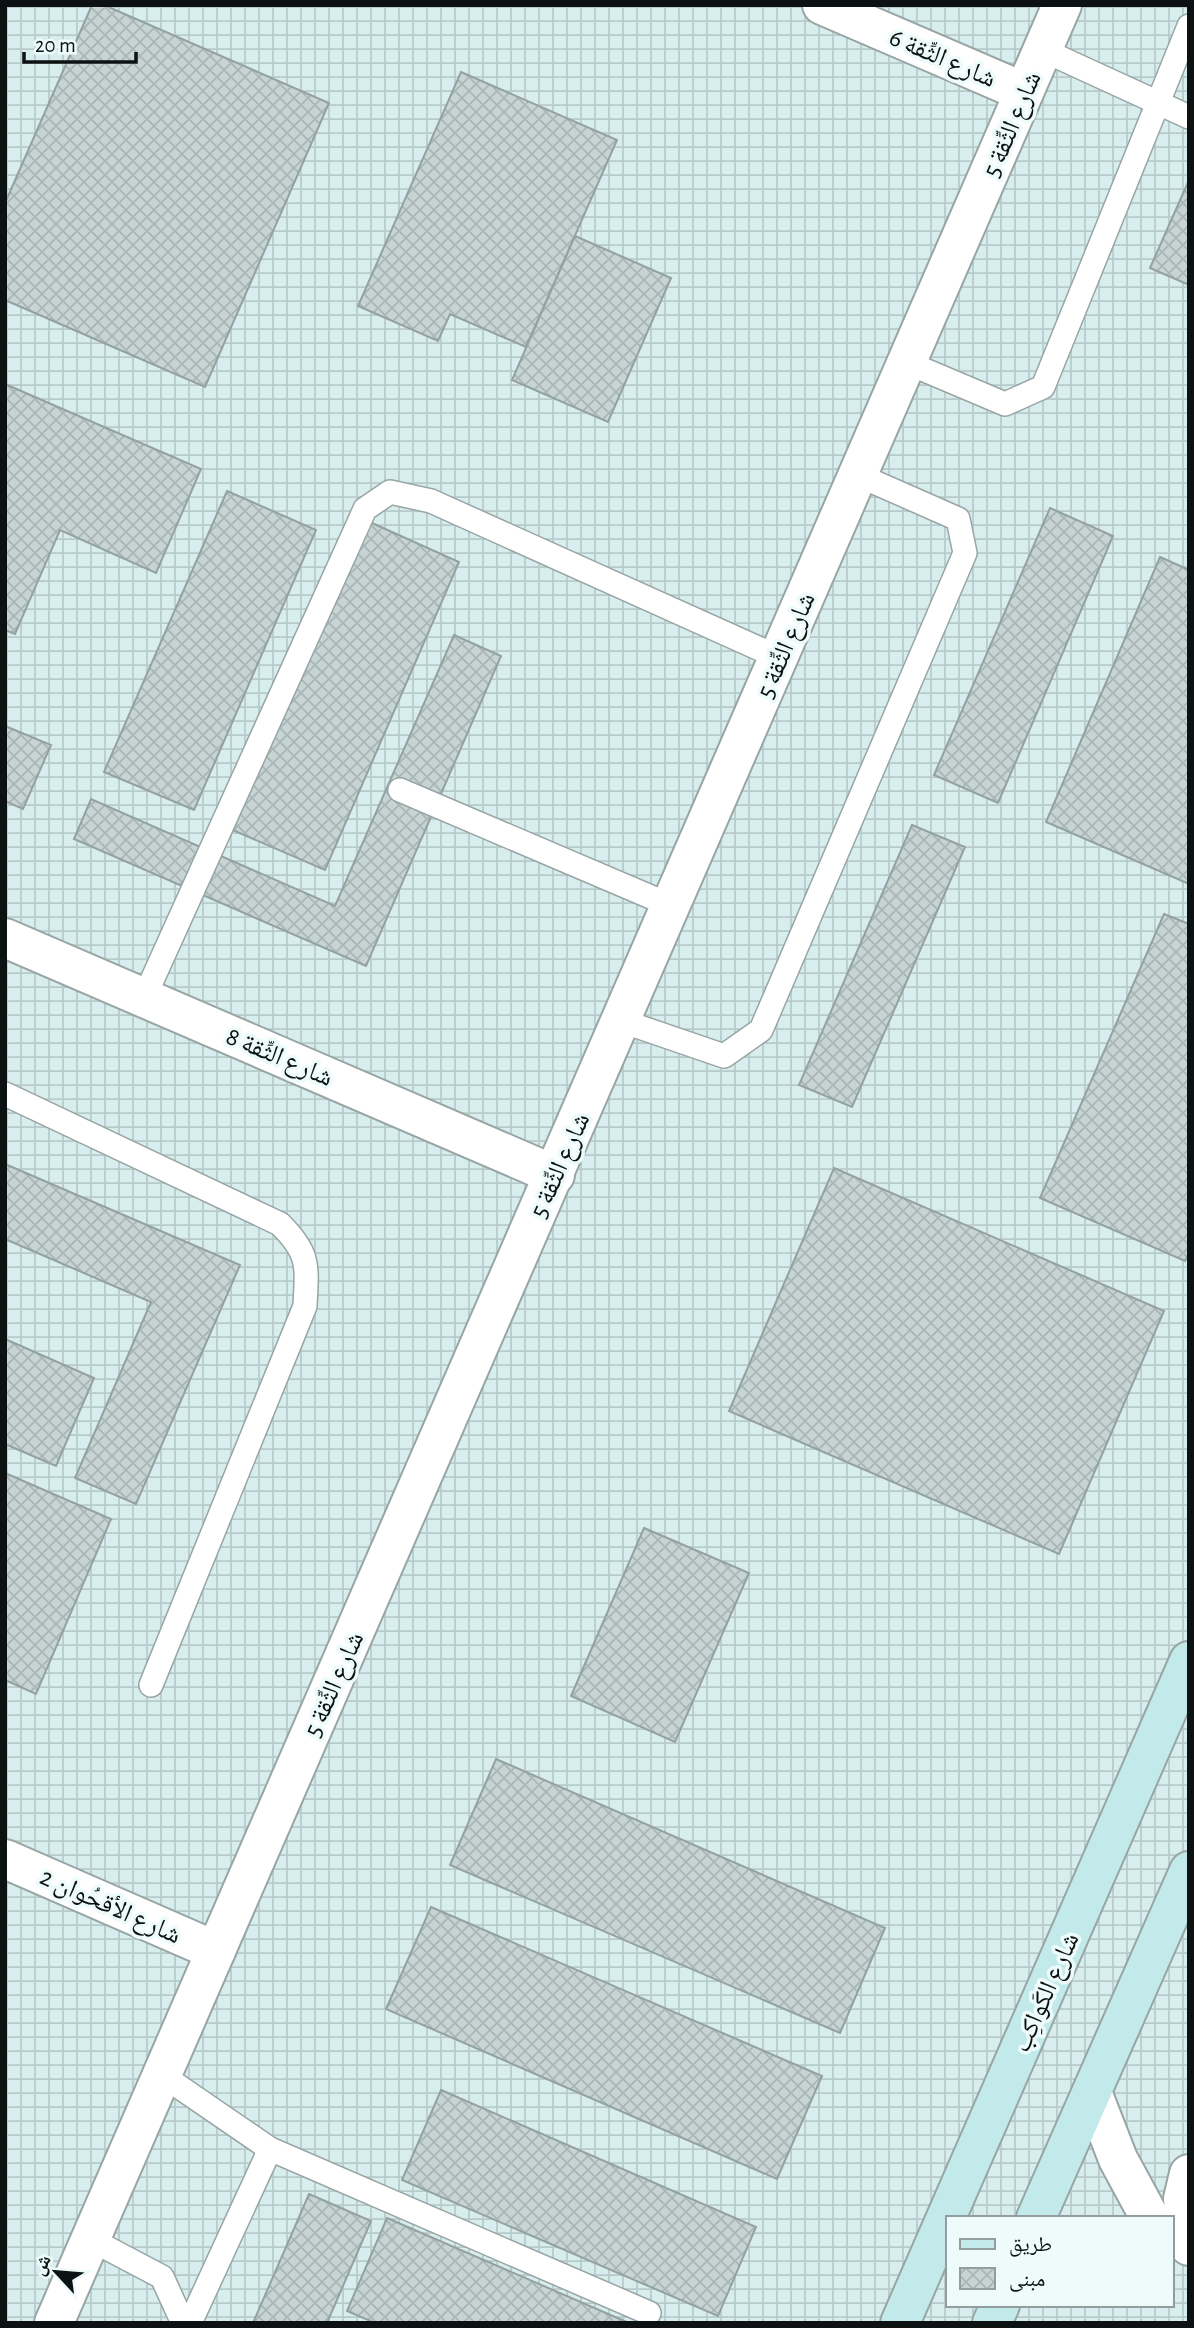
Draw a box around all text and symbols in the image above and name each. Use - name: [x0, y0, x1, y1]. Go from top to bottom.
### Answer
- scale bar: [24, 21, 136, 65]
- street label: شارع الثِّقة 6: [885, 24, 1000, 94]
- text: 20 m: [35, 35, 76, 56]
- street label: شارع الثِّقة 5: [978, 68, 1048, 182]
- street label: شارع الثِّقة 5: [752, 589, 822, 703]
- street label: شارع الثِّقة 8: [222, 1023, 337, 1093]
- street label: شارع الثِّقة 5: [525, 1109, 596, 1223]
- street label: شارع الثِّقة 5: [299, 1628, 370, 1742]
- street label: شارع الأقحُوان 2: [35, 1863, 185, 1950]
- street label: شارع الكَواكِب: [1008, 1929, 1086, 2057]
- legend: [946, 2216, 1173, 2307]
- text: طريق: [1009, 2234, 1052, 2257]
- north arrow: [21, 2237, 91, 2307]
- text: ش: [29, 2252, 56, 2279]
- text: مبنى: [1009, 2269, 1045, 2292]

